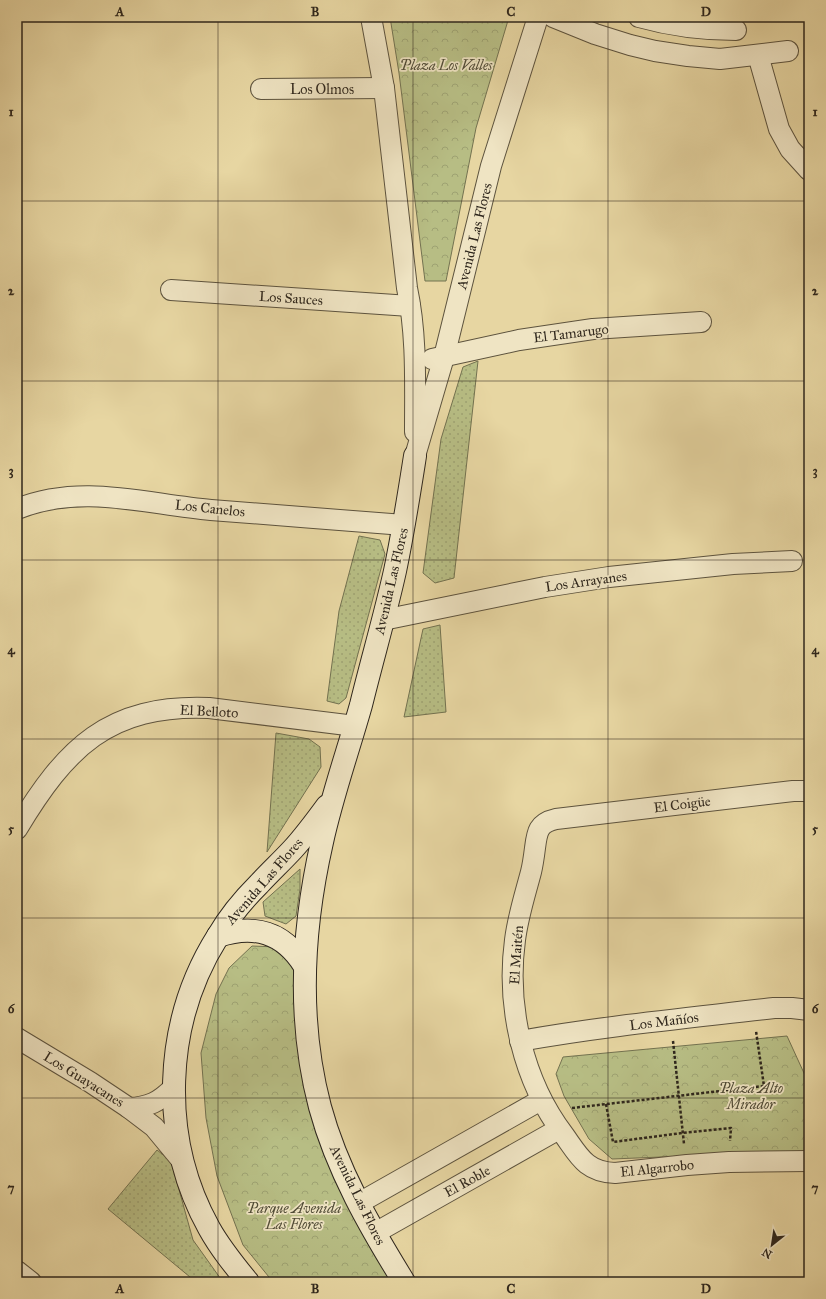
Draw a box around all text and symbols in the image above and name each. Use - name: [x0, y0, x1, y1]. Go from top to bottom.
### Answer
- text: A: [115, 4, 125, 20]
- text: B: [311, 4, 320, 20]
- text: C: [507, 4, 516, 20]
- text: D: [701, 4, 711, 20]
- park label: Plaza Los Valles: [400, 57, 493, 74]
- street label: Los Olmos: [290, 81, 354, 98]
- text: 1: [8, 104, 14, 120]
- text: 1: [812, 104, 818, 120]
- street label: Avenida Las Flores: [453, 181, 496, 292]
- text: 2: [8, 283, 15, 299]
- text: 2: [812, 283, 819, 299]
- street label: Los Sauces: [258, 288, 323, 309]
- street label: El Tamarugo: [532, 320, 610, 347]
- text: 3: [8, 463, 14, 479]
- text: 3: [812, 463, 818, 479]
- street label: Los Canelos: [174, 496, 246, 521]
- street label: Avenida Las Flores: [371, 526, 412, 637]
- street label: Los Arrayanes: [544, 567, 628, 596]
- text: 4: [7, 642, 15, 658]
- text: 4: [811, 642, 819, 658]
- street label: El Belloto: [179, 701, 239, 722]
- street label: El Coigüe: [653, 793, 712, 816]
- text: 5: [8, 821, 15, 837]
- text: 5: [812, 821, 819, 837]
- street label: Avenida Las Flores: [222, 835, 307, 929]
- street label: El Maitén: [506, 924, 527, 985]
- text: 6: [8, 1001, 16, 1017]
- text: 6: [812, 1001, 820, 1017]
- street label: Los Mañíos: [628, 1009, 700, 1034]
- street label: Los Guayacanes: [40, 1048, 127, 1111]
- park label: Plaza Alto Mirador: [719, 1080, 783, 1113]
- street label: Avenida Las Flores: [326, 1142, 389, 1248]
- street label: El Algarrobo: [619, 1156, 695, 1181]
- street label: El Roble: [441, 1162, 493, 1201]
- text: 7: [8, 1180, 15, 1196]
- text: 7: [812, 1180, 819, 1196]
- park label: Parque Avenida Las Flores: [247, 1200, 342, 1233]
- north arrow: [752, 1225, 792, 1265]
- text: N: [759, 1245, 775, 1261]
- text: A: [115, 1281, 125, 1297]
- text: B: [311, 1281, 320, 1297]
- text: C: [507, 1281, 516, 1297]
- text: D: [701, 1281, 711, 1297]

